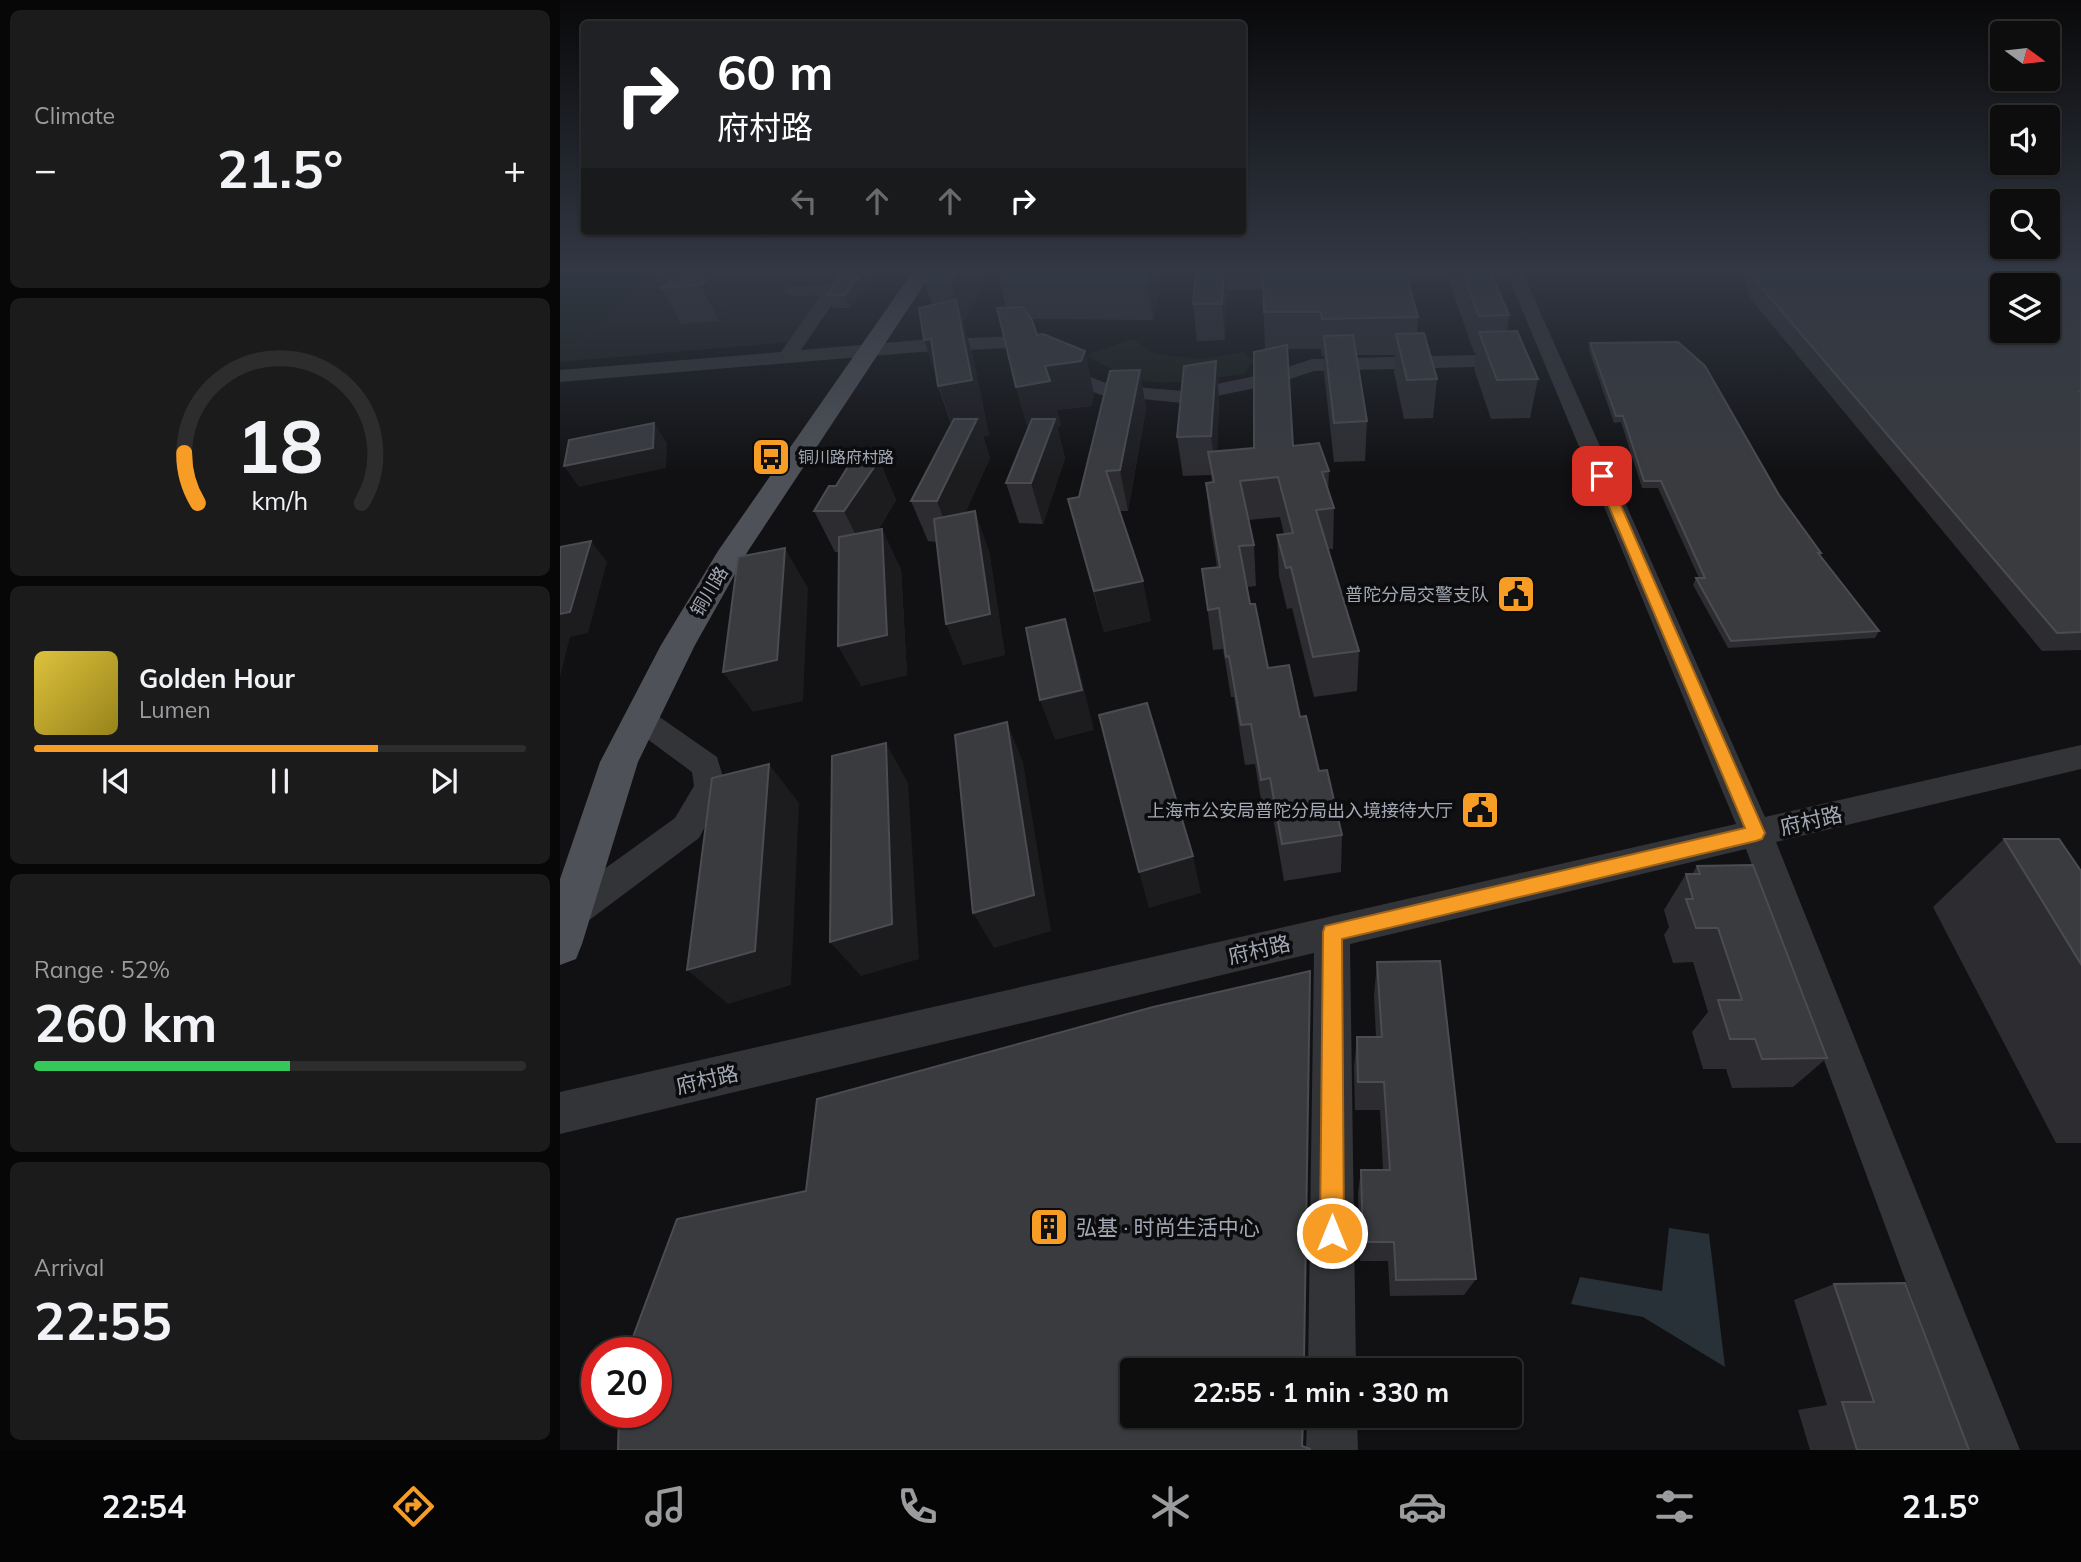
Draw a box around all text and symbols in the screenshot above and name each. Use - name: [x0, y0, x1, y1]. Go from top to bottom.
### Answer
- north arrow: [1990, 21, 2060, 91]
- map controls: [1990, 21, 2060, 343]
- text: 60 m: [717, 41, 833, 102]
- icon: right: [602, 49, 693, 140]
- text: Climate: [34, 101, 115, 130]
- button: sound: [1990, 105, 2060, 175]
- text: 府村路: [717, 107, 813, 147]
- text: 21.5°: [217, 136, 343, 201]
- text: −: [34, 145, 57, 193]
- text: +: [503, 145, 526, 193]
- icon: left: [785, 182, 823, 220]
- icon: ahead: [858, 182, 896, 220]
- icon: ahead: [931, 182, 969, 220]
- icon: right: [1004, 182, 1042, 220]
- button: search: [1990, 189, 2060, 259]
- button: layers: [1990, 273, 2060, 343]
- text: 18: [236, 400, 324, 491]
- bus stop icon: 铜川路府村路: [750, 436, 792, 478]
- pin: [1572, 446, 1632, 506]
- place label: 铜川路府村路: [798, 447, 894, 467]
- icon: arrive: [1583, 457, 1621, 495]
- text: km/h: [252, 485, 308, 516]
- street label: 铜川路: [685, 562, 733, 620]
- public building icon: 普陀分局交警支队: [1495, 573, 1537, 615]
- place label: 普陀分局交警支队: [1345, 583, 1489, 606]
- text: Golden Hour: [139, 662, 295, 695]
- text: Lumen: [139, 695, 211, 724]
- icon: previous: [97, 762, 135, 800]
- icon: pause: [261, 762, 299, 800]
- icon: next: [425, 762, 463, 800]
- public building icon: 上海市公安局普陀分局出入境接待大厅: [1459, 789, 1501, 831]
- place label: 上海市公安局普陀分局出入境接待大厅: [1147, 799, 1453, 822]
- street label: 府村路: [1777, 800, 1845, 840]
- street label: 府村路: [1225, 929, 1293, 969]
- text: Range · 52%: [34, 955, 170, 984]
- text: 260 km: [34, 990, 217, 1055]
- street label: 府村路: [673, 1059, 741, 1099]
- position arrow: [1295, 1196, 1369, 1270]
- building icon: 弘基 · 时尚生活中心: [1028, 1206, 1070, 1248]
- place label: 弘基 · 时尚生活中心: [1076, 1214, 1260, 1240]
- text: Arrival: [34, 1253, 104, 1282]
- text: 22:55: [34, 1288, 172, 1353]
- speed limit sign: 20: [581, 1337, 672, 1428]
- text: 22:55 · 1 min · 330 m: [1193, 1376, 1449, 1409]
- icon: directions: [389, 1482, 438, 1531]
- icon: music: [641, 1482, 690, 1531]
- icon: phone: [893, 1482, 942, 1531]
- icon: climate: [1146, 1482, 1195, 1531]
- icon: car: [1398, 1482, 1447, 1531]
- icon: filters: [1650, 1482, 1699, 1531]
- text: 22:54: [102, 1486, 186, 1526]
- text: 21.5°: [1902, 1486, 1979, 1526]

